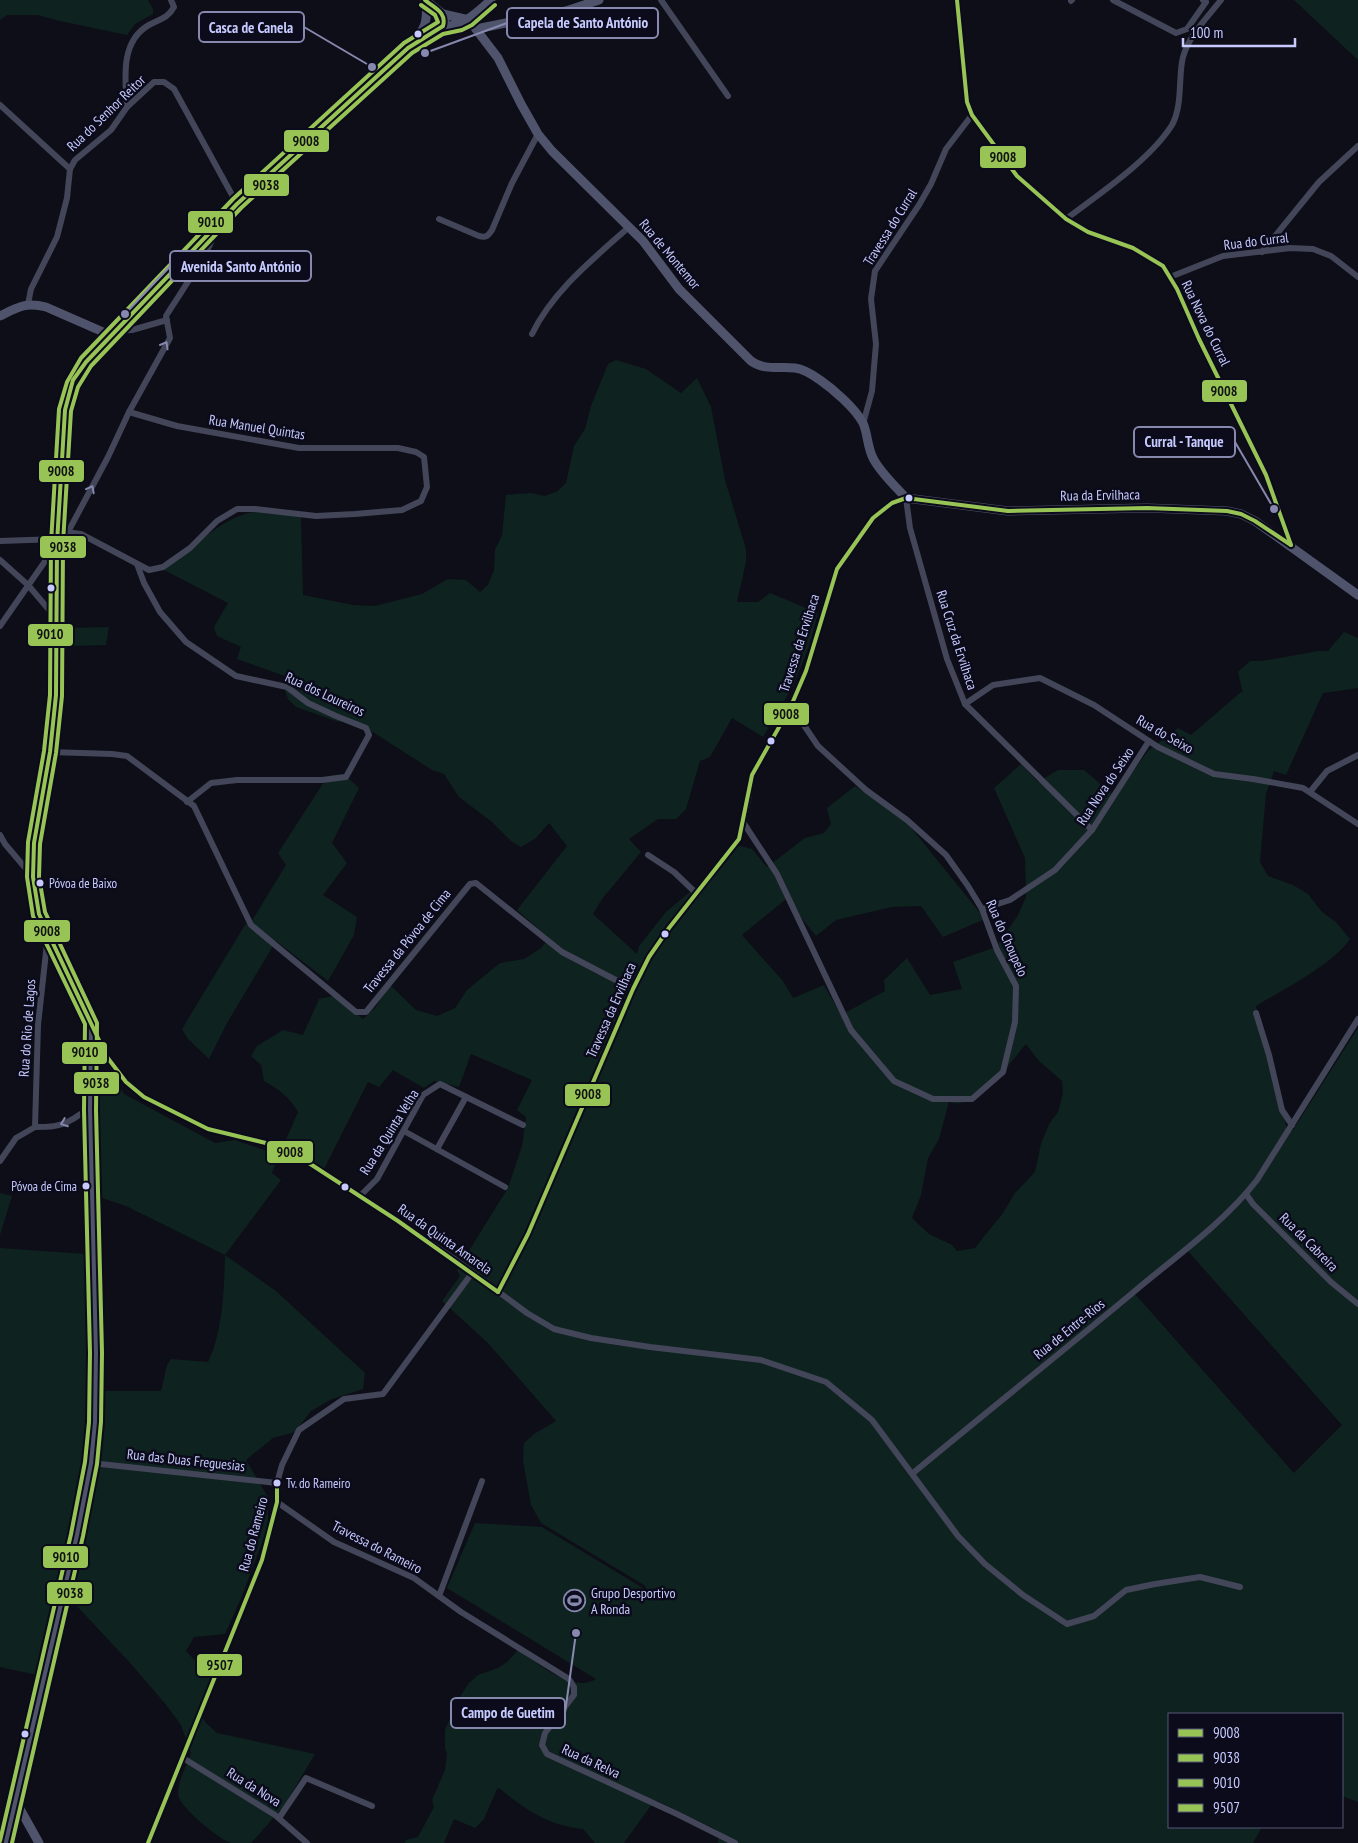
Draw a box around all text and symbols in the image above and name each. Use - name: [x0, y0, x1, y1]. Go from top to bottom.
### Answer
- callout: Capela de Santo António: [507, 8, 658, 38]
- callout: Casca de Canela: [199, 12, 304, 42]
- text: Capela de Santo António: [518, 13, 648, 32]
- scale bar: [1183, 15, 1296, 47]
- text: Casca de Canela: [209, 18, 293, 37]
- text: 100 m: [1190, 23, 1223, 42]
- unlabelled marker: [413, 29, 423, 39]
- street label: Rua do Senhor Reitor: [63, 71, 149, 155]
- line badge: 9008: [283, 129, 330, 153]
- text: 9008: [293, 132, 319, 150]
- line badge: 9008: [979, 145, 1027, 169]
- text: 9008: [990, 148, 1016, 166]
- line badge: 9038: [243, 173, 290, 197]
- text: 9038: [253, 176, 279, 194]
- street label: Travessa do Curral: [859, 184, 921, 269]
- line badge: 9010: [187, 210, 234, 234]
- text: 9010: [198, 213, 225, 231]
- street label: Rua de Montemor: [636, 215, 705, 293]
- street label: Rua do Curral: [1222, 228, 1290, 254]
- callout: Avenida Santo António: [170, 251, 311, 281]
- text: Avenida Santo António: [180, 257, 301, 276]
- street label: Rua Nova do Curral: [1178, 277, 1235, 369]
- one-way arrow: [159, 342, 169, 351]
- line badge: 9008: [1201, 379, 1248, 403]
- text: 9008: [1211, 382, 1237, 400]
- street label: Rua Manuel Quintas: [208, 411, 307, 444]
- callout: Curral - Tanque: [1134, 427, 1235, 457]
- text: Curral - Tanque: [1144, 432, 1224, 451]
- line badge: 9008: [38, 459, 85, 483]
- text: 9008: [48, 462, 74, 480]
- street label: Rua da Ervilhaca: [1060, 485, 1140, 505]
- one-way arrow: [85, 486, 95, 495]
- unlabelled marker: [904, 493, 914, 503]
- line badge: 9038: [39, 535, 87, 559]
- text: 9038: [50, 538, 76, 556]
- unlabelled marker: [46, 583, 56, 593]
- street label: Rua Cruz da Ervilhaca: [932, 588, 982, 692]
- street label: Travessa da Ervilhaca: [775, 592, 823, 694]
- line badge: 9010: [27, 623, 74, 647]
- text: 9010: [37, 625, 64, 643]
- street label: Rua dos Loureiros: [282, 668, 368, 720]
- line badge: 9008: [763, 702, 810, 726]
- text: 9008: [773, 705, 799, 723]
- street label: Rua do Seixo: [1133, 711, 1197, 757]
- unlabelled marker: [766, 736, 776, 746]
- street label: Rua Nova do Seixo: [1072, 744, 1138, 828]
- place label: Póvoa de Baixo: [49, 875, 118, 892]
- marker: Póvoa de Baixo: [35, 878, 45, 888]
- street label: Travessa da Póvoa de Cima: [359, 885, 455, 997]
- street label: Rua do Choupelo: [982, 897, 1032, 979]
- line badge: 9008: [23, 919, 71, 943]
- text: 9008: [34, 922, 60, 940]
- unlabelled marker: [660, 929, 670, 939]
- street label: Travessa da Ervilhaca: [582, 960, 640, 1060]
- street label: Rua do Rio de Lagos: [15, 978, 39, 1078]
- line badge: 9010: [61, 1041, 108, 1065]
- text: 9010: [72, 1043, 99, 1061]
- line badge: 9038: [73, 1071, 120, 1095]
- text: 9038: [83, 1074, 109, 1092]
- line badge: 9008: [564, 1083, 611, 1107]
- text: 9008: [575, 1085, 601, 1103]
- street label: Rua da Quinta Velha: [356, 1086, 422, 1178]
- one-way arrow: [60, 1117, 68, 1127]
- line badge: 9008: [266, 1140, 314, 1164]
- text: 9008: [277, 1143, 303, 1161]
- place label: Póvoa de Cima: [11, 1178, 77, 1195]
- marker: Póvoa de Cima: [81, 1181, 91, 1191]
- unlabelled marker: [340, 1182, 350, 1192]
- street label: Rua da Quinta Amarela: [394, 1200, 496, 1278]
- street label: Rua da Cabreira: [1276, 1209, 1342, 1275]
- street label: Rua de Entre-Rios: [1030, 1295, 1108, 1363]
- street label: Rua das Duas Freguesias: [126, 1445, 246, 1475]
- place label: Tv. do Rameiro: [286, 1475, 351, 1492]
- marker: Tv. do Rameiro: [272, 1478, 282, 1488]
- street label: Rua do Rameiro: [234, 1495, 272, 1573]
- street label: Travessa do Rameiro: [329, 1517, 425, 1577]
- line badge: 9010: [42, 1545, 89, 1569]
- text: 9010: [53, 1548, 80, 1566]
- line badge: 9038: [46, 1581, 93, 1605]
- text: 9038: [57, 1584, 83, 1602]
- place label: Grupo Desportivo A Ronda: [591, 1584, 675, 1618]
- sports icon: Grupo Desportivo A Ronda: [563, 1589, 587, 1613]
- line badge: 9507: [196, 1653, 243, 1677]
- text: 9507: [207, 1656, 234, 1674]
- callout: Campo de Guetim: [451, 1698, 565, 1728]
- text: Campo de Guetim: [461, 1703, 555, 1722]
- legend: [1168, 1713, 1343, 1828]
- text: 9008: [1213, 1723, 1240, 1742]
- unlabelled marker: [20, 1729, 30, 1739]
- street label: Rua da Relva: [559, 1740, 623, 1782]
- text: 9038: [1213, 1748, 1240, 1767]
- street label: Rua da Nova: [224, 1763, 284, 1811]
- text: 9010: [1213, 1773, 1240, 1792]
- text: 9507: [1213, 1798, 1240, 1817]

